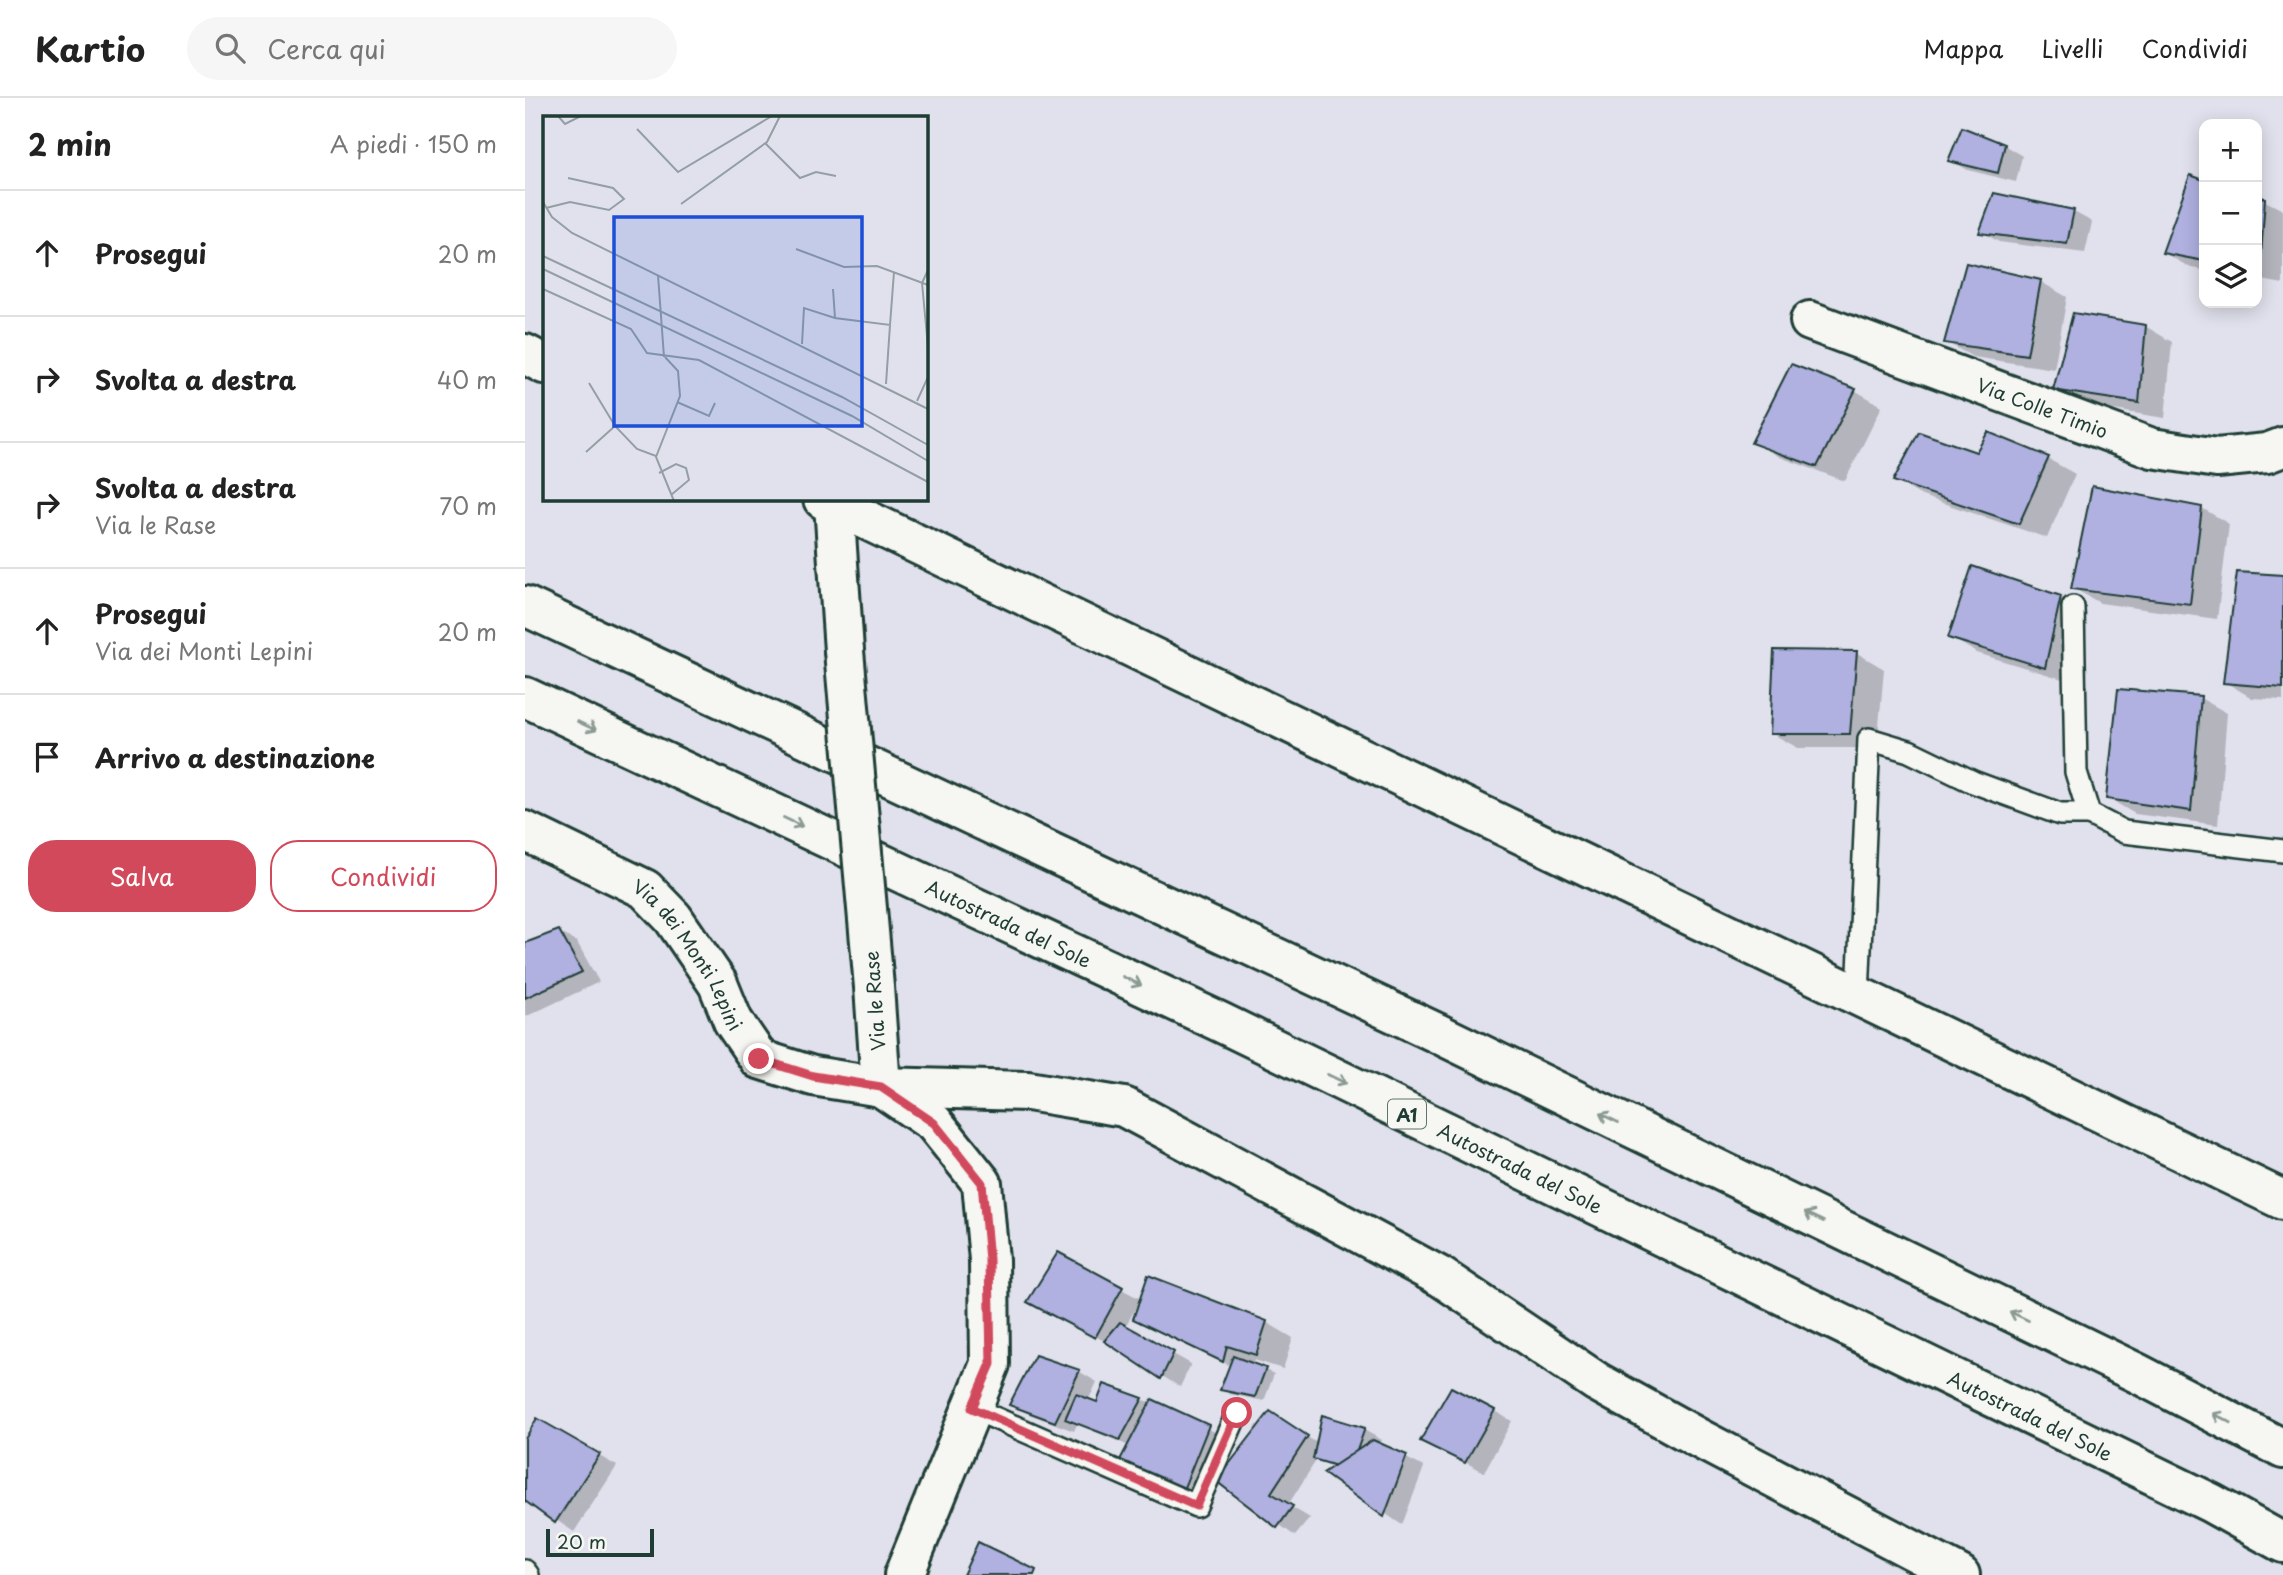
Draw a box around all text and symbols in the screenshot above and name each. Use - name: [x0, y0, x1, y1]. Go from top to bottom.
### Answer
- search box: [187, 17, 677, 80]
- text: Kartio: [35, 23, 145, 73]
- icon: search: [211, 29, 249, 67]
- text: Cerca qui: [267, 29, 386, 68]
- text: Mappa: [1924, 30, 2003, 66]
- text: Livelli: [2041, 30, 2104, 66]
- text: Condividi: [2142, 30, 2248, 66]
- inset map: [543, 116, 927, 500]
- map controls: [2199, 119, 2262, 308]
- button: +: [2199, 119, 2262, 182]
- text: 2 min: [28, 121, 112, 166]
- text: A piedi · 150 m: [330, 126, 497, 161]
- button: −: [2199, 182, 2262, 245]
- icon: ahead: [28, 234, 66, 272]
- text: Prosegui: [95, 234, 207, 273]
- text: 20 m: [438, 236, 497, 271]
- button: layers: [2199, 245, 2262, 308]
- icon: right: [28, 360, 66, 398]
- text: Svolta a destra: [95, 360, 296, 399]
- text: 40 m: [437, 362, 497, 397]
- street label: Via Colle Timio: [1973, 370, 2112, 444]
- text: Svolta a destra: [95, 468, 296, 507]
- icon: right: [28, 486, 66, 524]
- text: 70 m: [439, 488, 497, 523]
- text: Via le Rase: [95, 507, 216, 542]
- text: Prosegui: [95, 594, 207, 633]
- icon: ahead: [28, 612, 66, 650]
- text: 20 m: [438, 614, 497, 649]
- text: Via dei Monti Lepini: [95, 633, 313, 668]
- one-way arrow: [576, 719, 597, 733]
- icon: arrive: [28, 738, 66, 776]
- text: Arrivo a destinazione: [95, 738, 375, 777]
- one-way arrow: [782, 816, 803, 829]
- button: Salva: [28, 840, 256, 912]
- button: Condividi: [270, 840, 497, 912]
- street label: Via dei Monti Lepini: [629, 871, 750, 1036]
- street label: Autostrada del Sole: [921, 872, 1096, 974]
- street label: Via le Rase: [857, 950, 891, 1052]
- one-way arrow: [1121, 975, 1142, 988]
- route end: [743, 1043, 774, 1074]
- one-way arrow: [1326, 1073, 1347, 1087]
- road number: A1: [1388, 1099, 1426, 1128]
- one-way arrow: [1599, 1111, 1620, 1125]
- street label: Autostrada del Sole: [1433, 1116, 1607, 1220]
- one-way arrow: [1804, 1210, 1825, 1224]
- one-way arrow: [2009, 1309, 2030, 1323]
- street label: Autostrada del Sole: [1943, 1363, 2118, 1467]
- route start: [1221, 1397, 1252, 1428]
- one-way arrow: [2213, 1410, 2233, 1424]
- scale bar: [546, 1526, 655, 1558]
- text: 20 m: [557, 1527, 606, 1555]

